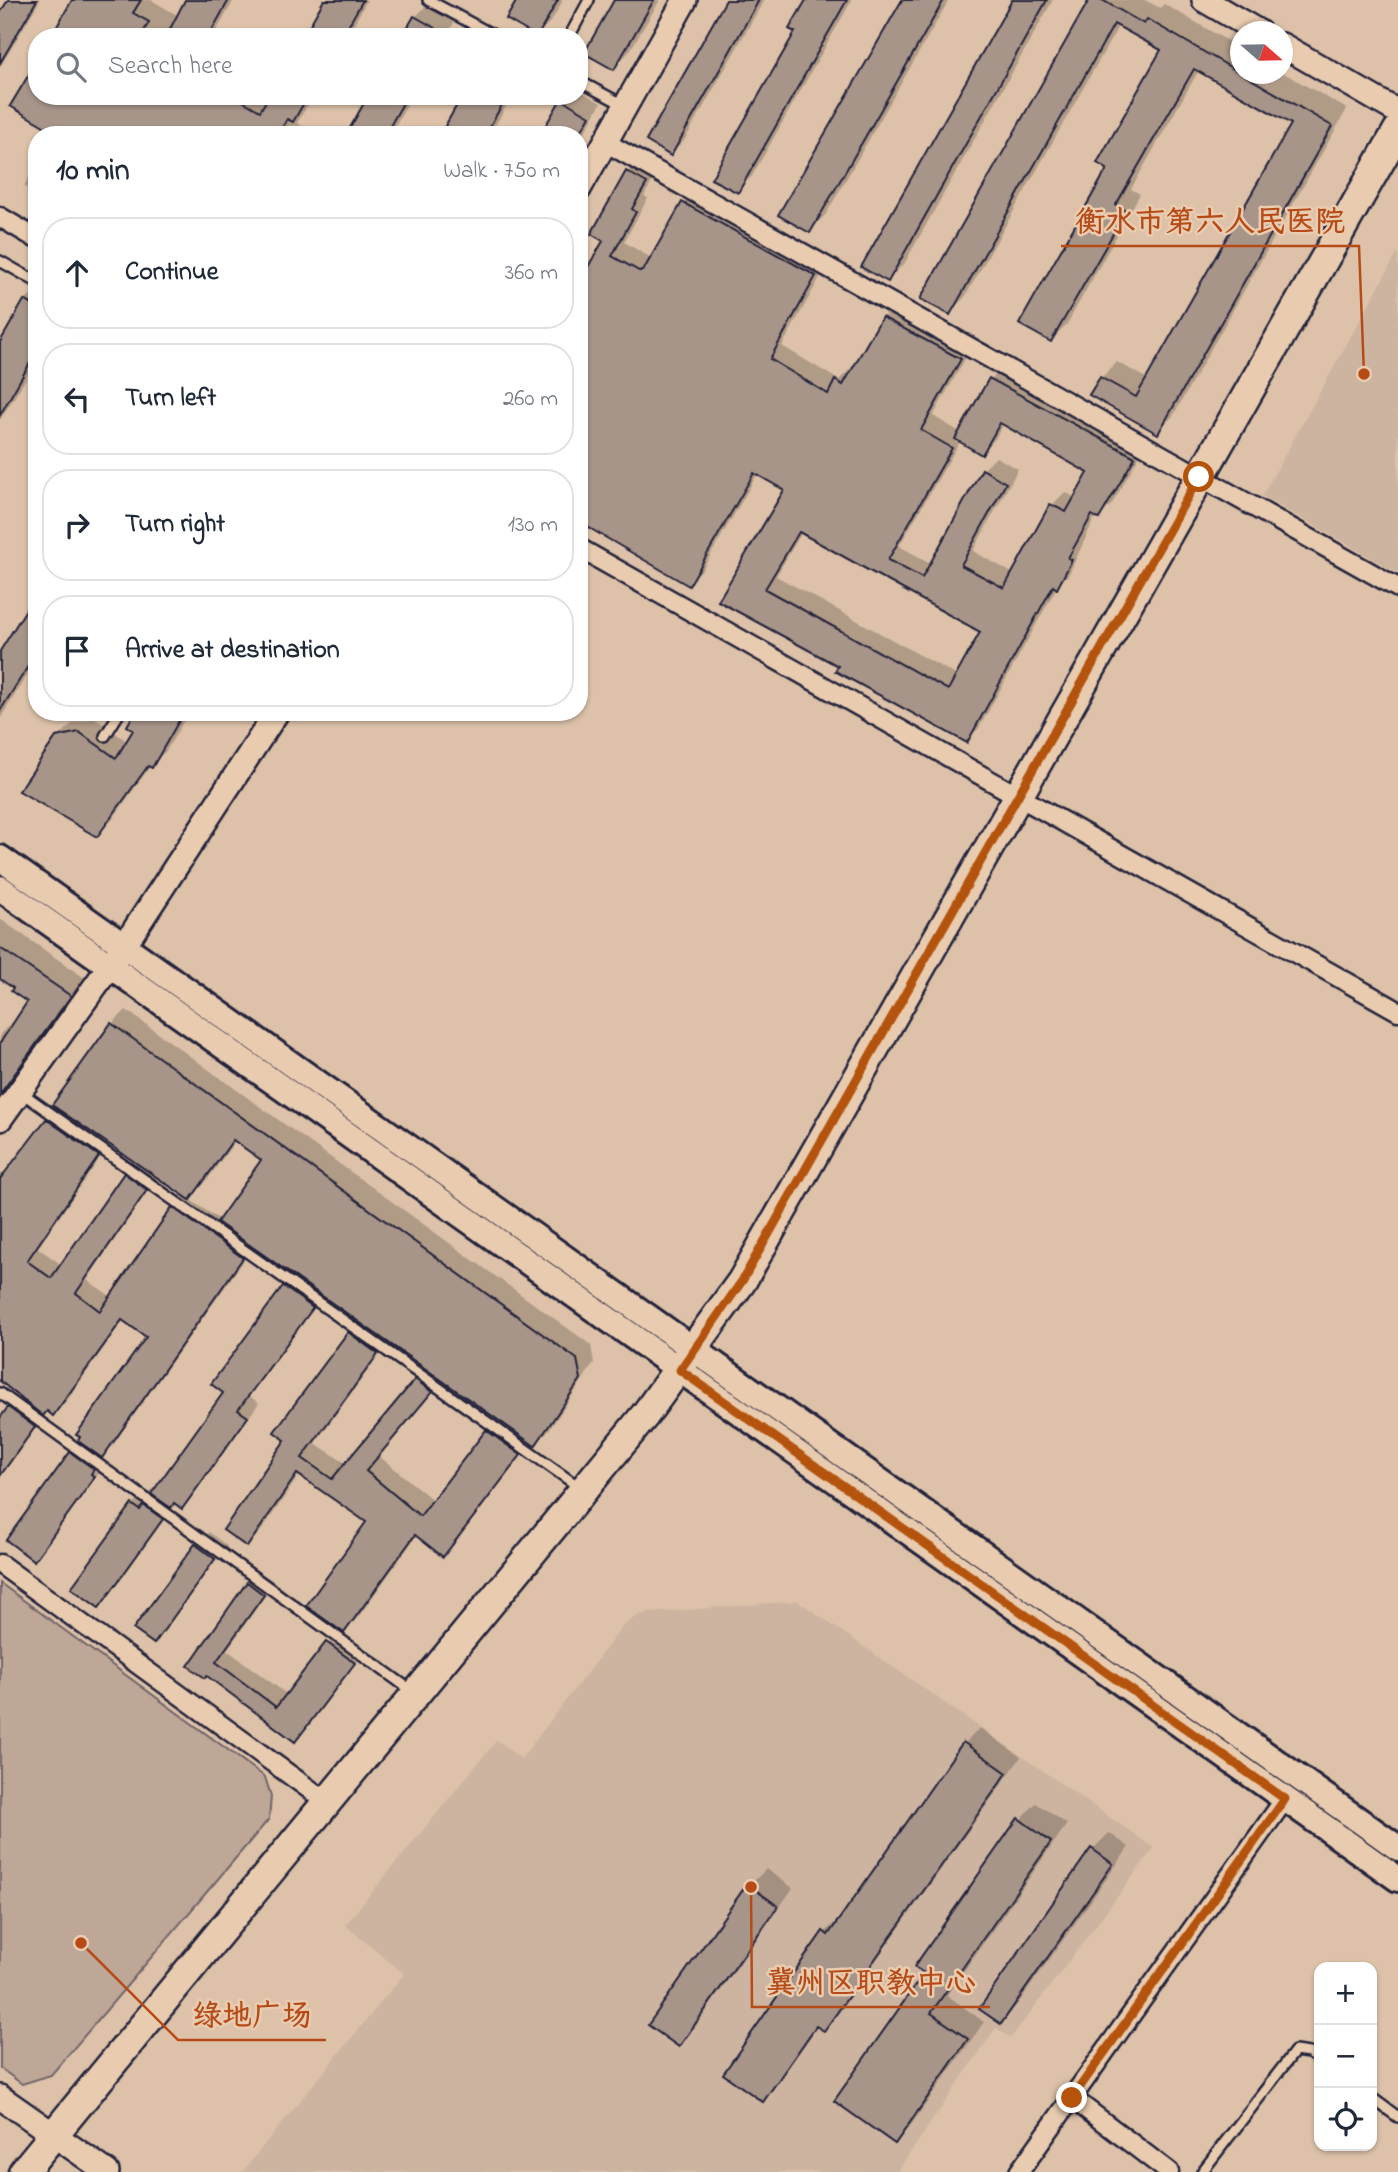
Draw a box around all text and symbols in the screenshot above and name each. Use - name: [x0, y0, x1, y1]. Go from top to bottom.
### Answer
- north arrow: [1230, 21, 1293, 84]
- search box: [28, 28, 588, 105]
- icon: search: [52, 48, 90, 86]
- text: Search here: [108, 48, 233, 86]
- text: 10 min: [56, 150, 129, 194]
- text: Walk · 750 m: [443, 155, 560, 188]
- callout: 衡水市第六人民医院: [1061, 195, 1359, 246]
- text: 衡水市第六人民医院: [1075, 202, 1345, 246]
- icon: ahead: [58, 254, 96, 292]
- text: Continue: [125, 254, 218, 292]
- text: 360 m: [505, 257, 558, 290]
- icon: left: [58, 380, 96, 418]
- text: Turn left: [125, 380, 216, 418]
- text: 260 m: [503, 383, 558, 416]
- route start: [1183, 461, 1214, 492]
- icon: right: [58, 506, 96, 544]
- text: Turn right: [125, 506, 225, 544]
- text: 130 m: [508, 509, 558, 542]
- icon: arrive: [58, 632, 96, 670]
- text: Arrive at destination: [125, 632, 340, 670]
- callout: 冀州区职教中心: [752, 1956, 990, 2007]
- map controls: [1314, 1962, 1377, 2151]
- button: +: [1314, 1962, 1377, 2025]
- text: 冀州区职教中心: [766, 1963, 976, 2007]
- callout: 绿地广场: [178, 1989, 326, 2040]
- text: 绿地广场: [192, 1996, 312, 2040]
- button: −: [1314, 2025, 1377, 2088]
- route end: [1056, 2082, 1087, 2113]
- button: locate: [1314, 2088, 1377, 2151]

